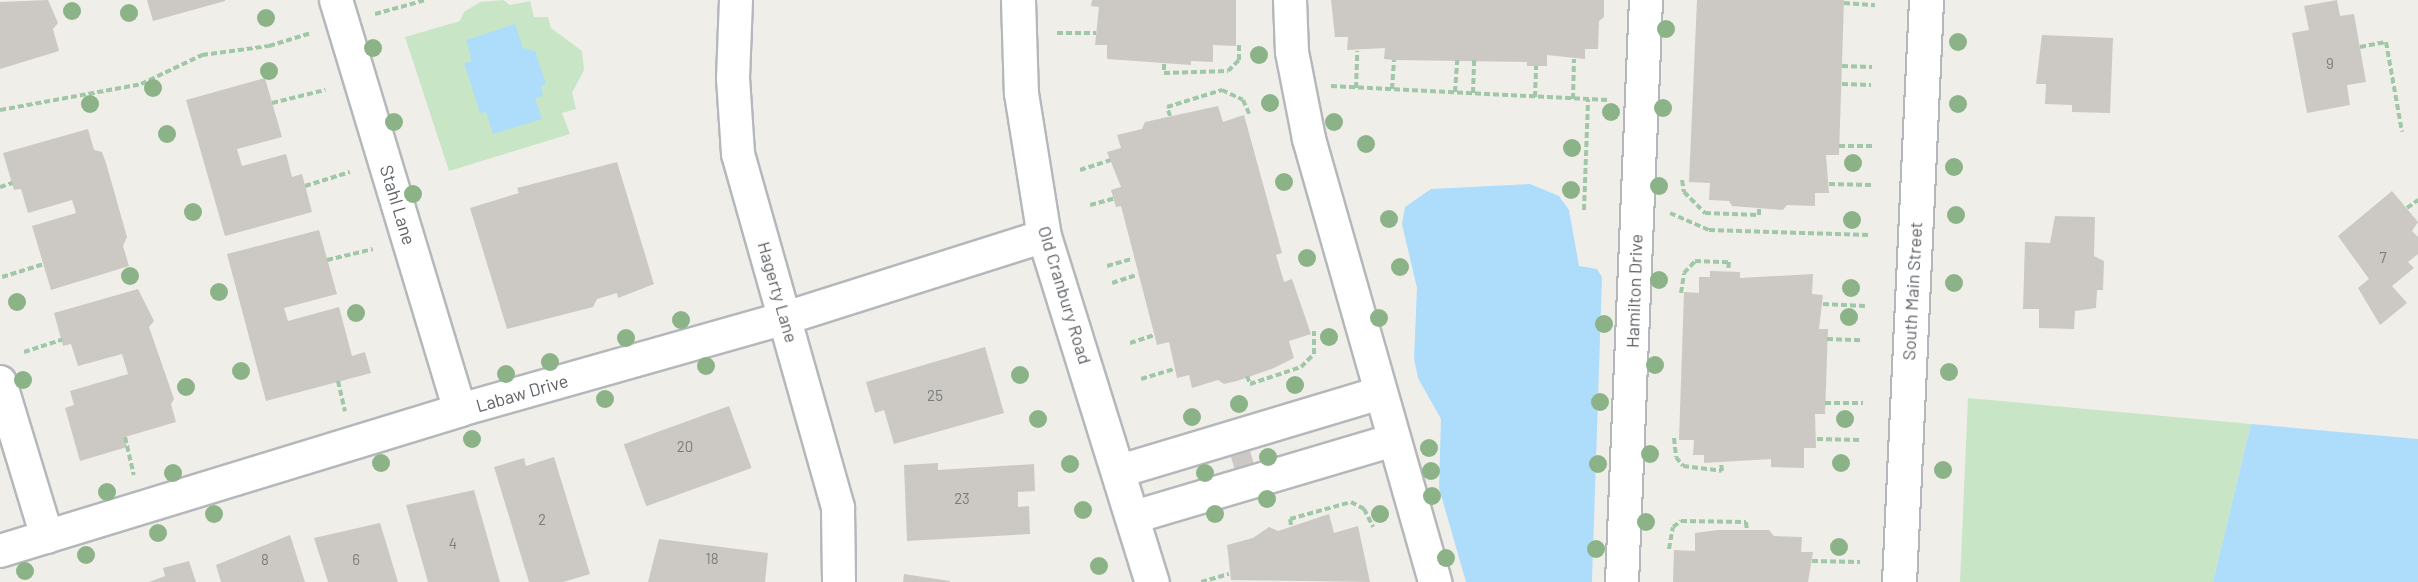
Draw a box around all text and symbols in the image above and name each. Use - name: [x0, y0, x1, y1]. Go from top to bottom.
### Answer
- house number: 9: [2326, 55, 2334, 73]
- street label: Stahl Lane: [376, 162, 420, 248]
- street label: South Main Street: [1898, 221, 1926, 361]
- street label: Old Cranbury Road: [1034, 223, 1096, 367]
- street label: Hamilton Drive: [1621, 234, 1647, 348]
- street label: Hagerty Lane: [753, 239, 803, 345]
- house number: 7: [2379, 249, 2387, 267]
- street label: Labaw Drive: [473, 370, 571, 416]
- house number: 25: [927, 387, 943, 405]
- house number: 20: [677, 438, 693, 456]
- house number: 23: [954, 490, 970, 508]
- house number: 2: [538, 511, 546, 529]
- house number: 4: [449, 535, 457, 553]
- house number: 18: [705, 550, 719, 568]
- house number: 8: [261, 551, 269, 569]
- house number: 6: [352, 551, 360, 569]

